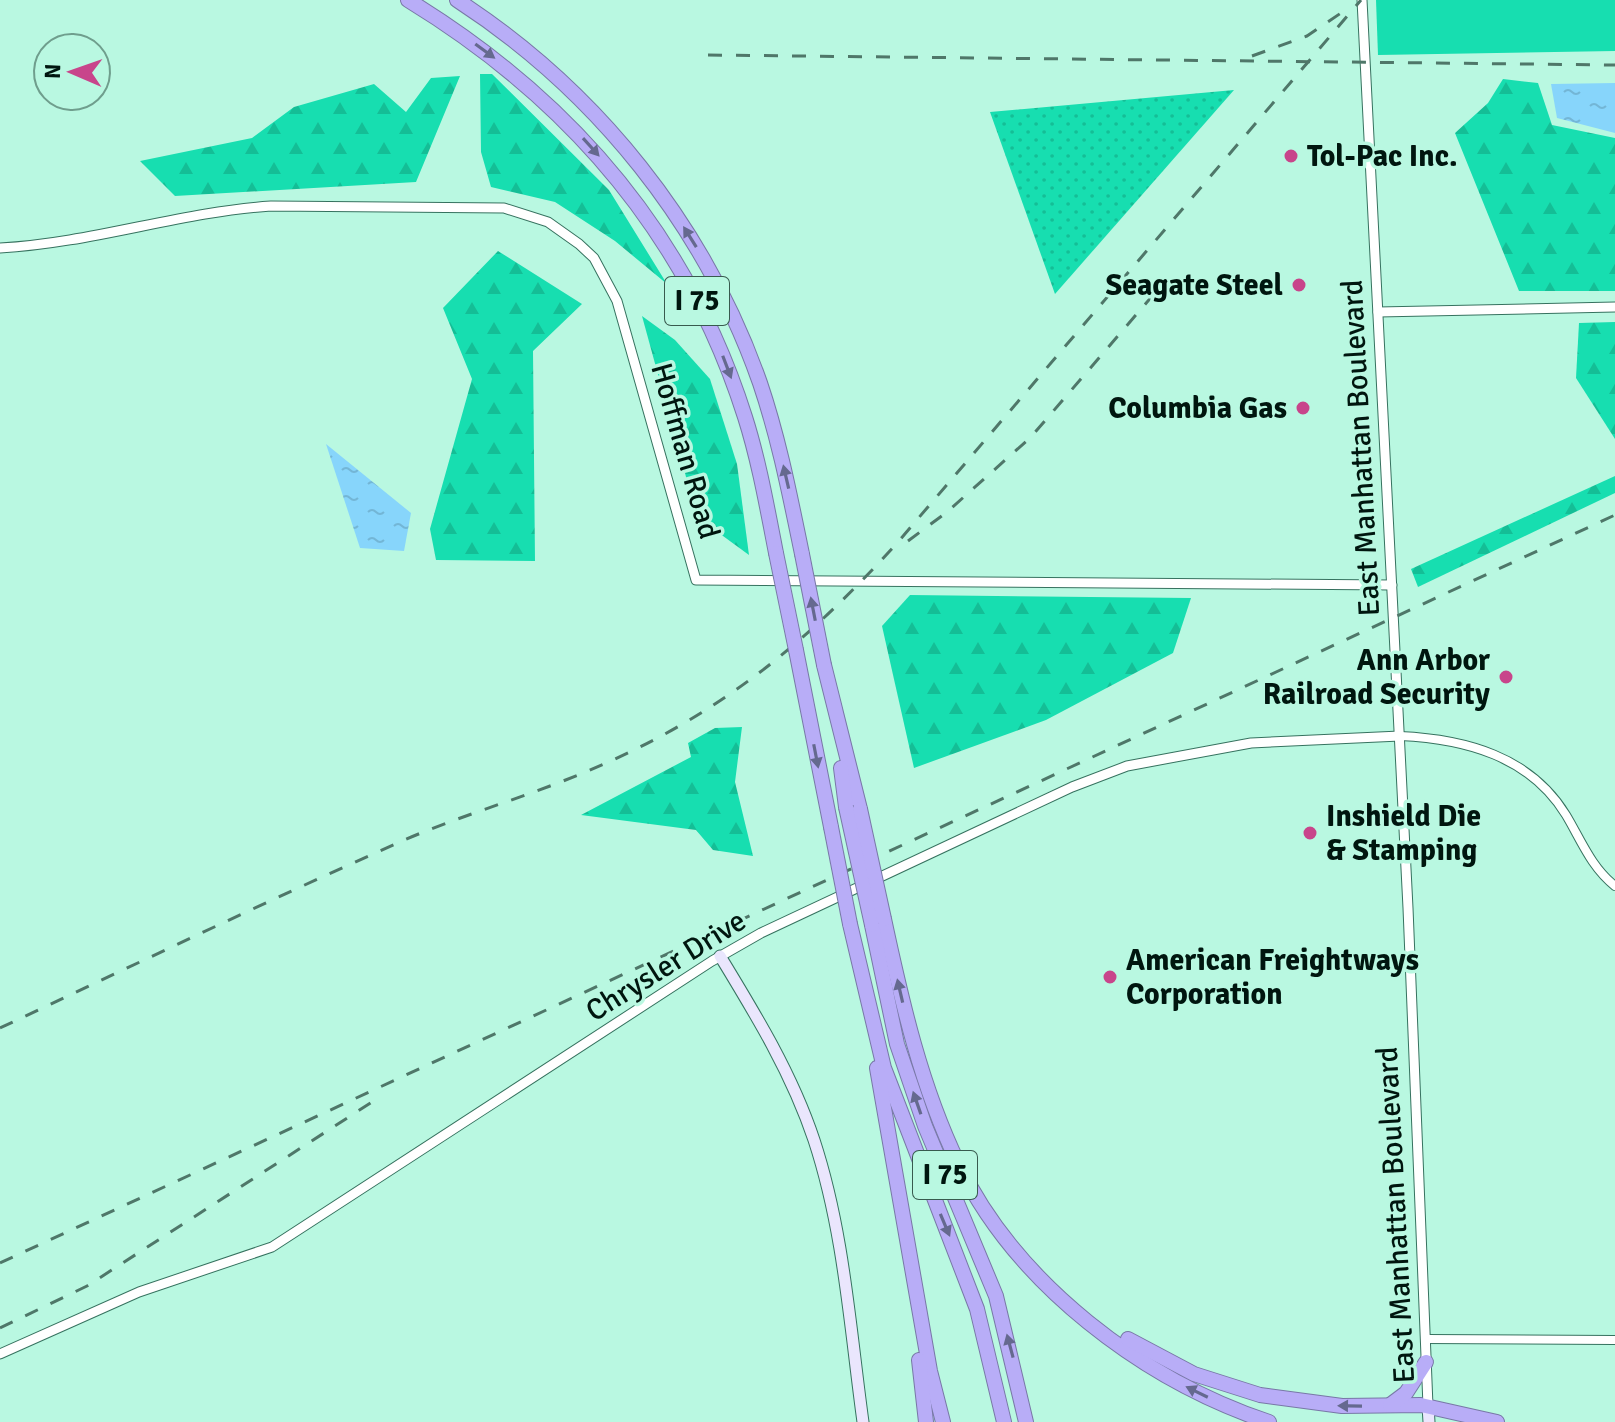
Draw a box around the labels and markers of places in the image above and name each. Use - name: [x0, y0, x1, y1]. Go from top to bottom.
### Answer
- place label: Tol-Pac Inc.: [1307, 138, 1458, 175]
- marker: Tol-Pac Inc.: [1282, 147, 1300, 165]
- place label: Seagate Steel: [1105, 267, 1283, 304]
- marker: Seagate Steel: [1290, 276, 1308, 294]
- place label: Columbia Gas: [1108, 390, 1287, 427]
- marker: Columbia Gas: [1294, 399, 1312, 417]
- place label: Ann Arbor Railroad Security: [1263, 642, 1490, 713]
- marker: Ann Arbor Railroad Security: [1497, 668, 1515, 686]
- place label: Inshield Die & Stamping: [1326, 798, 1481, 869]
- marker: Inshield Die & Stamping: [1301, 824, 1319, 842]
- place label: American Freightways Corporation: [1126, 942, 1419, 1013]
- marker: American Freightways Corporation: [1101, 968, 1119, 986]

